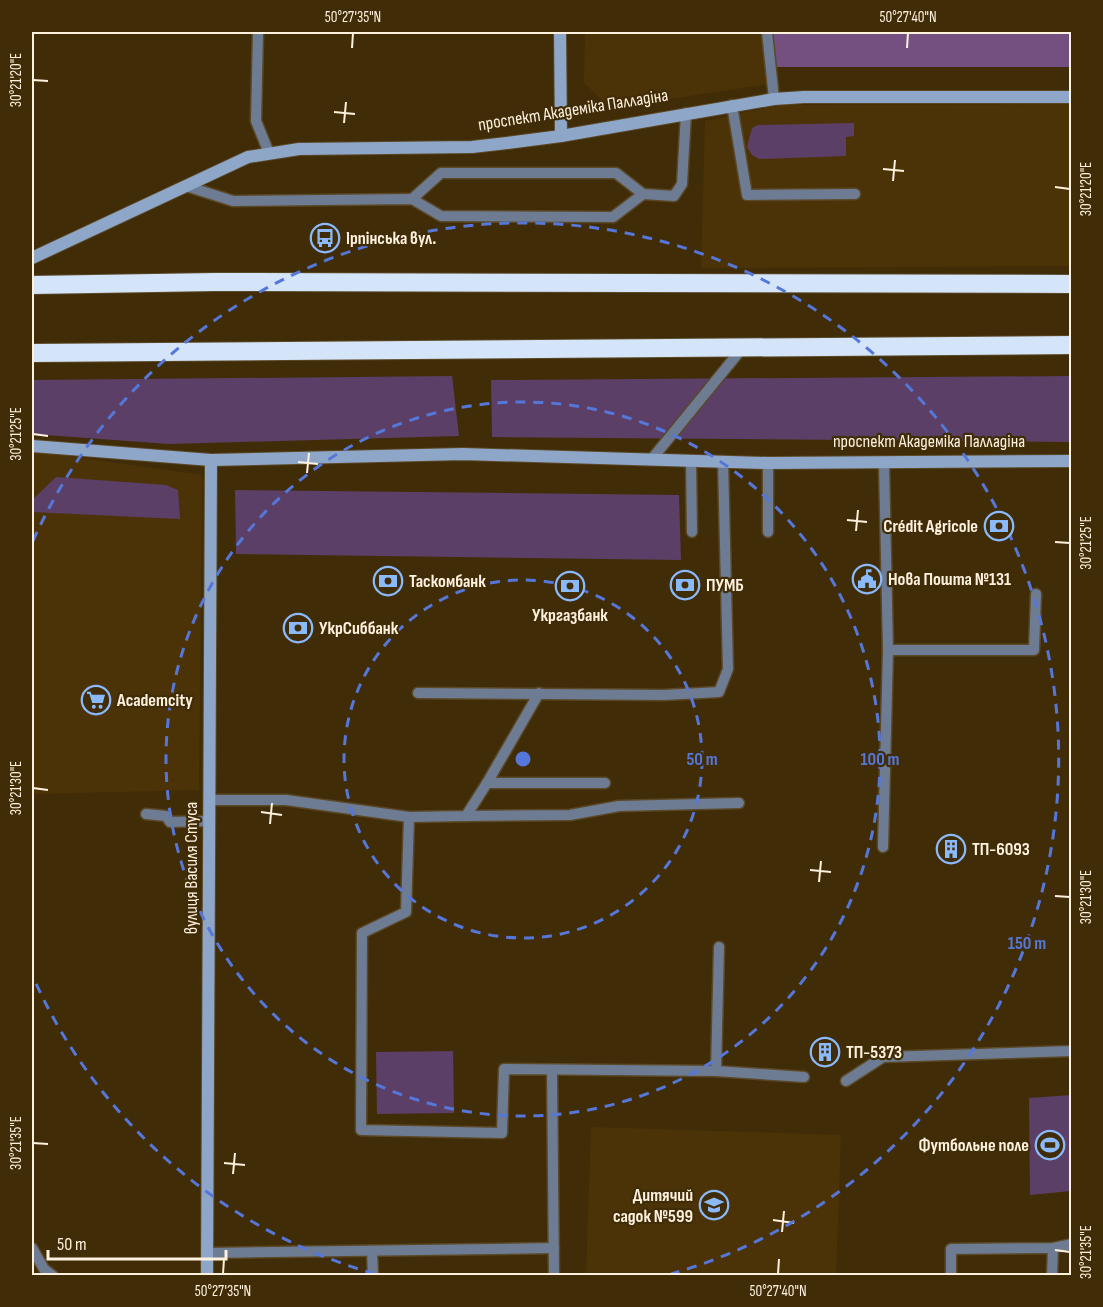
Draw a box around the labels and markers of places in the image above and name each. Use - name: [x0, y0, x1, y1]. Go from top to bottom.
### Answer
- bus stop icon: Ірпінська вул.: [309, 222, 341, 254]
- place label: Ірпінська вул.: [346, 228, 436, 249]
- bank icon: Crédit Agricole: [983, 510, 1015, 542]
- place label: Crédit Agricole: [883, 516, 978, 537]
- public building icon: Нова Пошта №131: [851, 563, 883, 595]
- bank icon: Таскомбанк: [372, 565, 404, 597]
- bank icon: ПУМБ: [669, 569, 701, 601]
- place label: Нова Пошта №131: [888, 569, 1011, 590]
- bank icon: Укргазбанк: [554, 570, 586, 602]
- place label: Таскомбанк: [409, 571, 486, 592]
- place label: ПУМБ: [706, 575, 744, 596]
- place label: Укргазбанк: [532, 605, 608, 626]
- bank icon: УкрСиббанк: [282, 612, 314, 644]
- place label: УкрСиббанк: [319, 618, 399, 639]
- supermarket icon: Academcity: [80, 684, 112, 716]
- place label: Academcity: [116, 690, 193, 711]
- centre of rings: [513, 749, 533, 769]
- building icon: ТП-6093: [935, 833, 967, 865]
- place label: ТП-6093: [972, 839, 1030, 860]
- building icon: ТП-5373: [809, 1036, 841, 1068]
- place label: ТП-5373: [846, 1042, 902, 1063]
- sports icon: Футбольне поле: [1034, 1129, 1066, 1161]
- place label: Футбольне поле: [918, 1135, 1029, 1156]
- place label: Дитячий садок №599: [613, 1185, 693, 1227]
- school or university icon: Дитячий садок №599: [698, 1189, 730, 1221]

